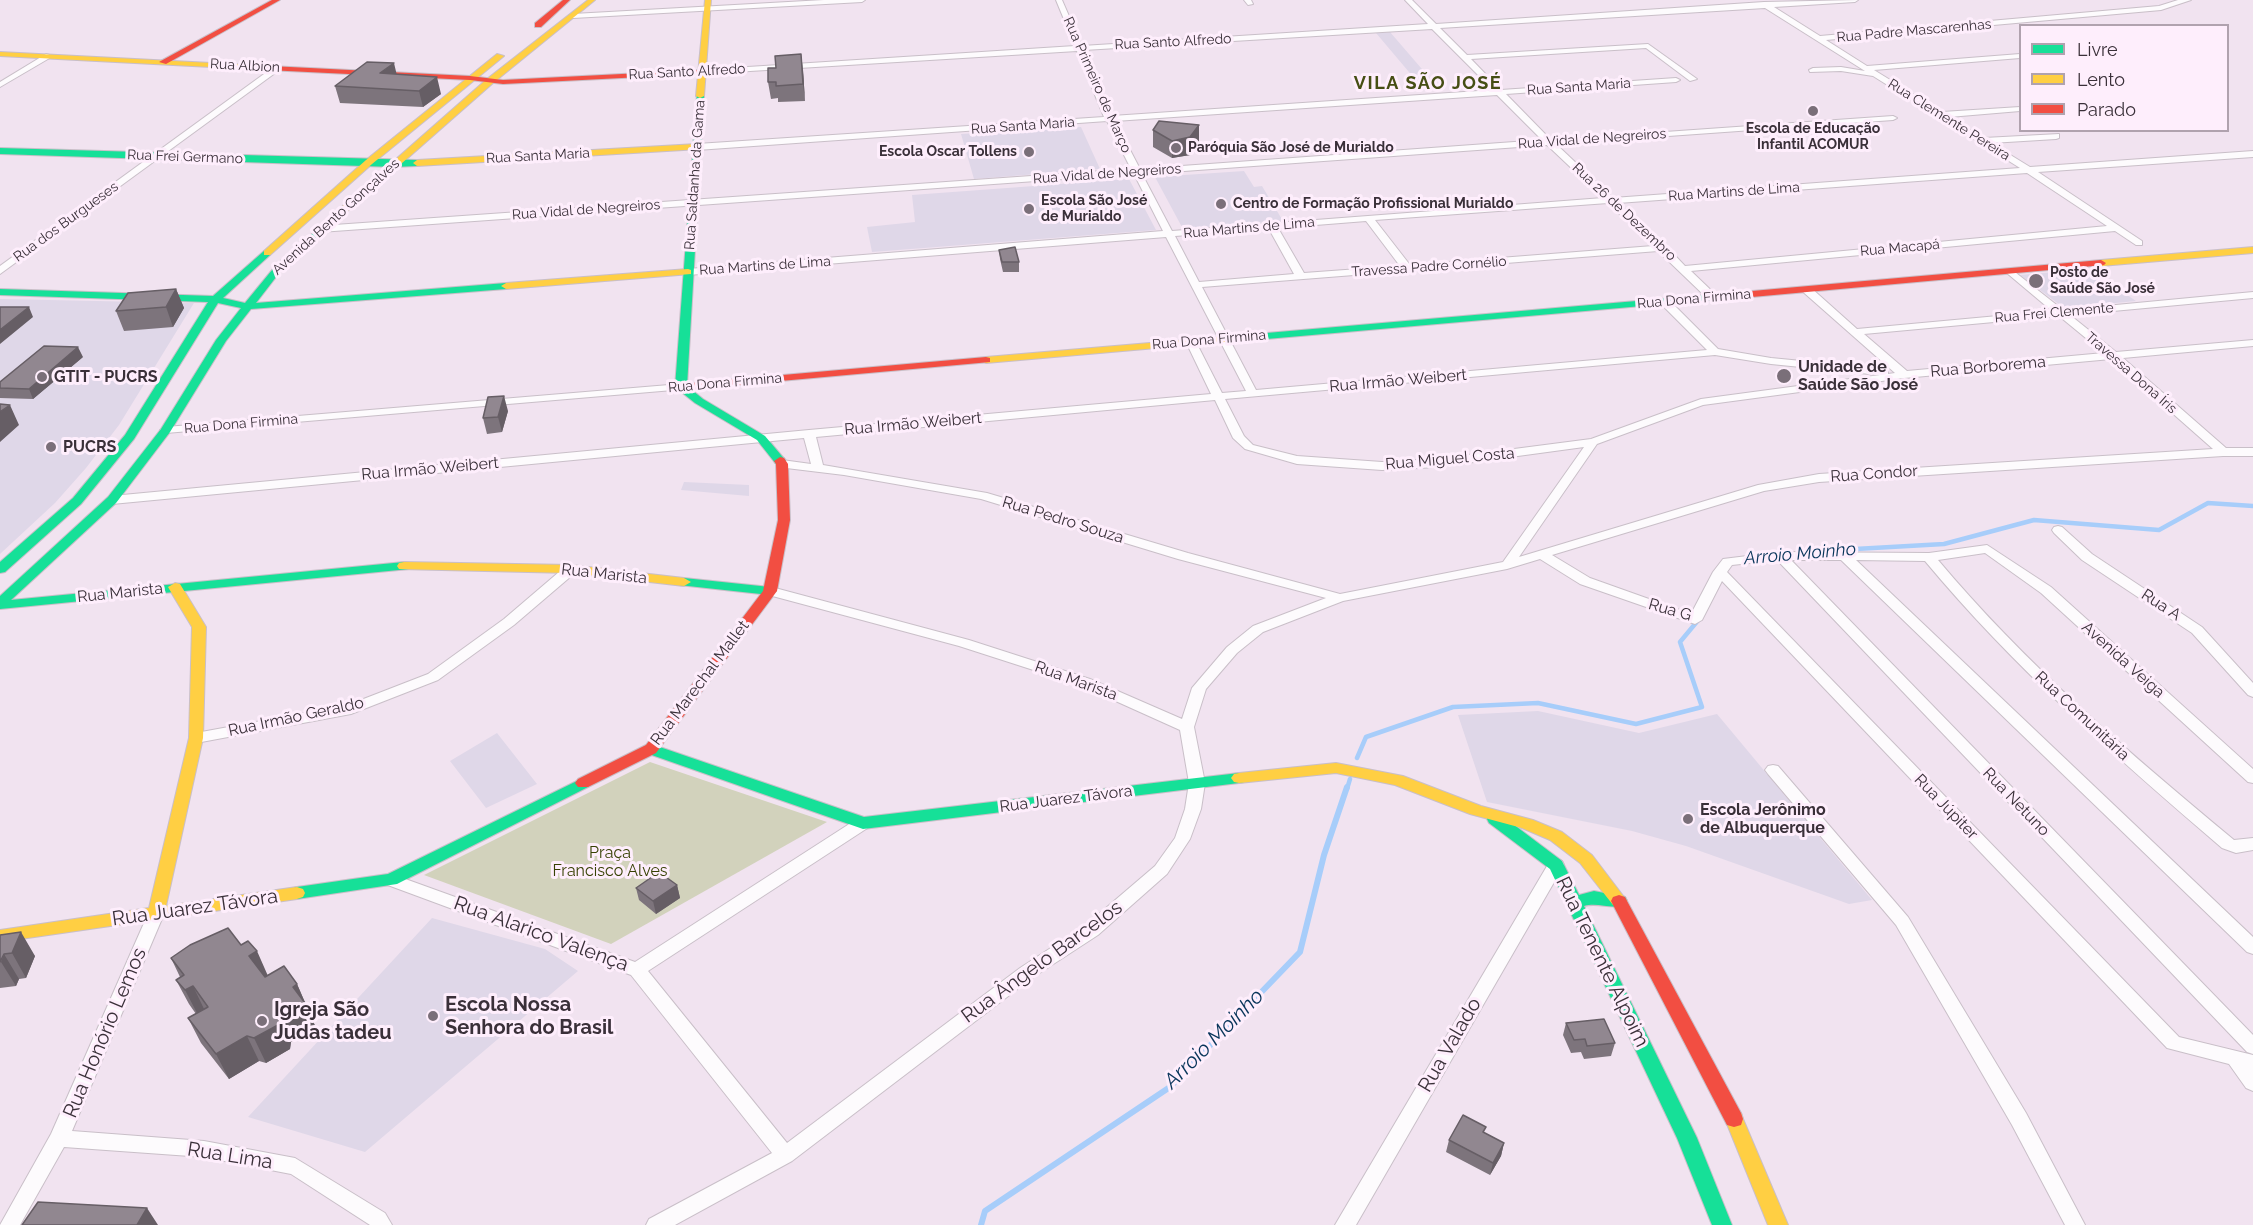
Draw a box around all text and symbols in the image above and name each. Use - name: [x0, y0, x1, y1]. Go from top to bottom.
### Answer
- street label: Rua Primeiro de Março: [1059, 14, 1135, 156]
- street label: Rua Padre Mascarenhas: [1836, 16, 1992, 46]
- legend: [2019, 24, 2229, 132]
- street label: Rua Santo Alfredo: [1114, 31, 1232, 53]
- text: Livre: [2077, 39, 2118, 60]
- street label: Rua Albion: [210, 56, 280, 76]
- street label: Rua Santo Alfredo: [628, 61, 746, 83]
- text: Lento: [2077, 69, 2125, 90]
- district label: VILA SÃO JOSÉ: [1354, 73, 1502, 95]
- street label: Rua Santa Maria: [1526, 75, 1632, 99]
- street label: Rua Clemente Pereira: [1885, 76, 2013, 164]
- street label: Rua Saldanha da Gama: [681, 99, 709, 251]
- text: Parado: [2077, 99, 2136, 120]
- marker: Escola de Educação Infantil ACOMUR: [1806, 104, 1820, 118]
- street label: Rua Santa Maria: [970, 114, 1076, 138]
- place label: Escola de Educação Infantil ACOMUR: [1746, 121, 1880, 154]
- street label: Rua Vidal de Negreiros: [1517, 125, 1667, 153]
- place label: Paróquia São José de Murialdo: [1188, 140, 1394, 156]
- marker: Paróquia São José de Murialdo: [1169, 141, 1183, 155]
- place label: Escola Oscar Tollens: [879, 144, 1017, 160]
- street label: Rua Santa Maria: [486, 145, 590, 167]
- marker: Escola Oscar Tollens: [1022, 145, 1036, 159]
- street label: Rua Frei Germano: [127, 147, 243, 167]
- street label: Avenida Bento Gonçalves: [269, 155, 403, 279]
- street label: Rua 26 de Dezembro: [1569, 159, 1679, 265]
- street label: Rua Vidal de Negreiros: [1032, 160, 1182, 188]
- street label: Rua dos Burgueses: [10, 178, 122, 266]
- street label: Rua Martins de Lima: [1668, 179, 1800, 205]
- place label: Escola São José de Murialdo: [1041, 193, 1147, 226]
- street label: Rua Vidal de Negreiros: [511, 196, 661, 224]
- place label: Centro de Formação Profissional Murialdo: [1233, 196, 1513, 212]
- marker: Centro de Formação Profissional Murialdo: [1214, 197, 1228, 211]
- marker: Escola São José de Murialdo: [1022, 202, 1036, 216]
- street label: Rua Martins de Lima: [1183, 214, 1315, 242]
- street label: Rua Macapá: [1859, 236, 1941, 260]
- street label: Rua Martins de Lima: [699, 253, 831, 279]
- street label: Travessa Padre Cornélio: [1351, 253, 1507, 281]
- place label: Posto de Saúde São José: [2050, 265, 2155, 298]
- marker: Posto de Saúde São José: [2027, 272, 2045, 290]
- street label: Rua Dona Firmina: [1636, 286, 1752, 312]
- street label: Rua Frei Clemente: [1994, 299, 2114, 327]
- street label: Rua Dona Firmina: [1151, 327, 1267, 353]
- street label: Travessa Dona Íris: [2082, 329, 2180, 417]
- street label: Rua Borborema: [1929, 352, 2047, 382]
- place label: Unidade de Saúde São José: [1798, 357, 1918, 395]
- street label: Rua Irmão Weibert: [1328, 365, 1468, 397]
- place label: GTIT - PUCRS: [54, 367, 158, 387]
- marker: Unidade de Saúde São José: [1775, 367, 1793, 385]
- marker: GTIT - PUCRS: [35, 370, 49, 384]
- street label: Rua Dona Firmina: [667, 370, 783, 396]
- street label: Rua Irmão Weibert: [843, 408, 983, 440]
- street label: Rua Dona Firmina: [183, 411, 299, 437]
- place label: PUCRS: [63, 437, 116, 457]
- marker: PUCRS: [44, 440, 58, 454]
- street label: Rua Miguel Costa: [1385, 444, 1515, 474]
- street label: Rua Irmão Weibert: [360, 453, 500, 485]
- street label: Rua Condor: [1830, 461, 1918, 487]
- street label: Rua Pedro Souza: [1000, 492, 1126, 548]
- water label: Arroio Moinho: [1743, 538, 1857, 570]
- street label: Rua Marista: [560, 560, 648, 588]
- street label: Rua Marista: [76, 579, 164, 607]
- street label: Rua A: [2138, 585, 2184, 625]
- street label: Rua G: [1646, 595, 1694, 625]
- street label: Rua Marechal Mallet: [647, 617, 753, 749]
- street label: Avenida Veiga: [2078, 618, 2168, 702]
- street label: Rua Marista: [1032, 657, 1120, 705]
- street label: Rua Comunitária: [2031, 667, 2133, 765]
- street label: Rua Irmão Geraldo: [226, 693, 366, 741]
- street label: Rua Netuno: [1979, 764, 2053, 840]
- street label: Rua Júpiter: [1910, 770, 1982, 844]
- street label: Rua Juarez Távora: [998, 781, 1134, 817]
- place label: Escola Jerônimo de Albuquerque: [1700, 800, 1826, 838]
- marker: Escola Jerônimo de Albuquerque: [1681, 812, 1695, 826]
- park label: Praça Francisco Alves: [553, 843, 667, 881]
- street label: Rua Tenente Alpoim: [1550, 873, 1654, 1051]
- street label: Rua Juarez Távora: [111, 884, 279, 932]
- street label: Rua Alarico Valença: [450, 891, 632, 977]
- street label: Rua Ângelo Barcelos: [957, 896, 1127, 1028]
- street label: Rua Honório Lemos: [58, 944, 152, 1122]
- water label: Arroio Moinho: [1159, 984, 1269, 1094]
- place label: Escola Nossa Senhora do Brasil: [445, 993, 613, 1040]
- street label: Rua Valado: [1413, 994, 1487, 1096]
- place label: Igreja São Judas tadeu: [274, 998, 391, 1045]
- marker: Escola Nossa Senhora do Brasil: [426, 1009, 440, 1023]
- marker: Igreja São Judas tadeu: [255, 1014, 269, 1028]
- street label: Rua Lima: [186, 1137, 274, 1175]

